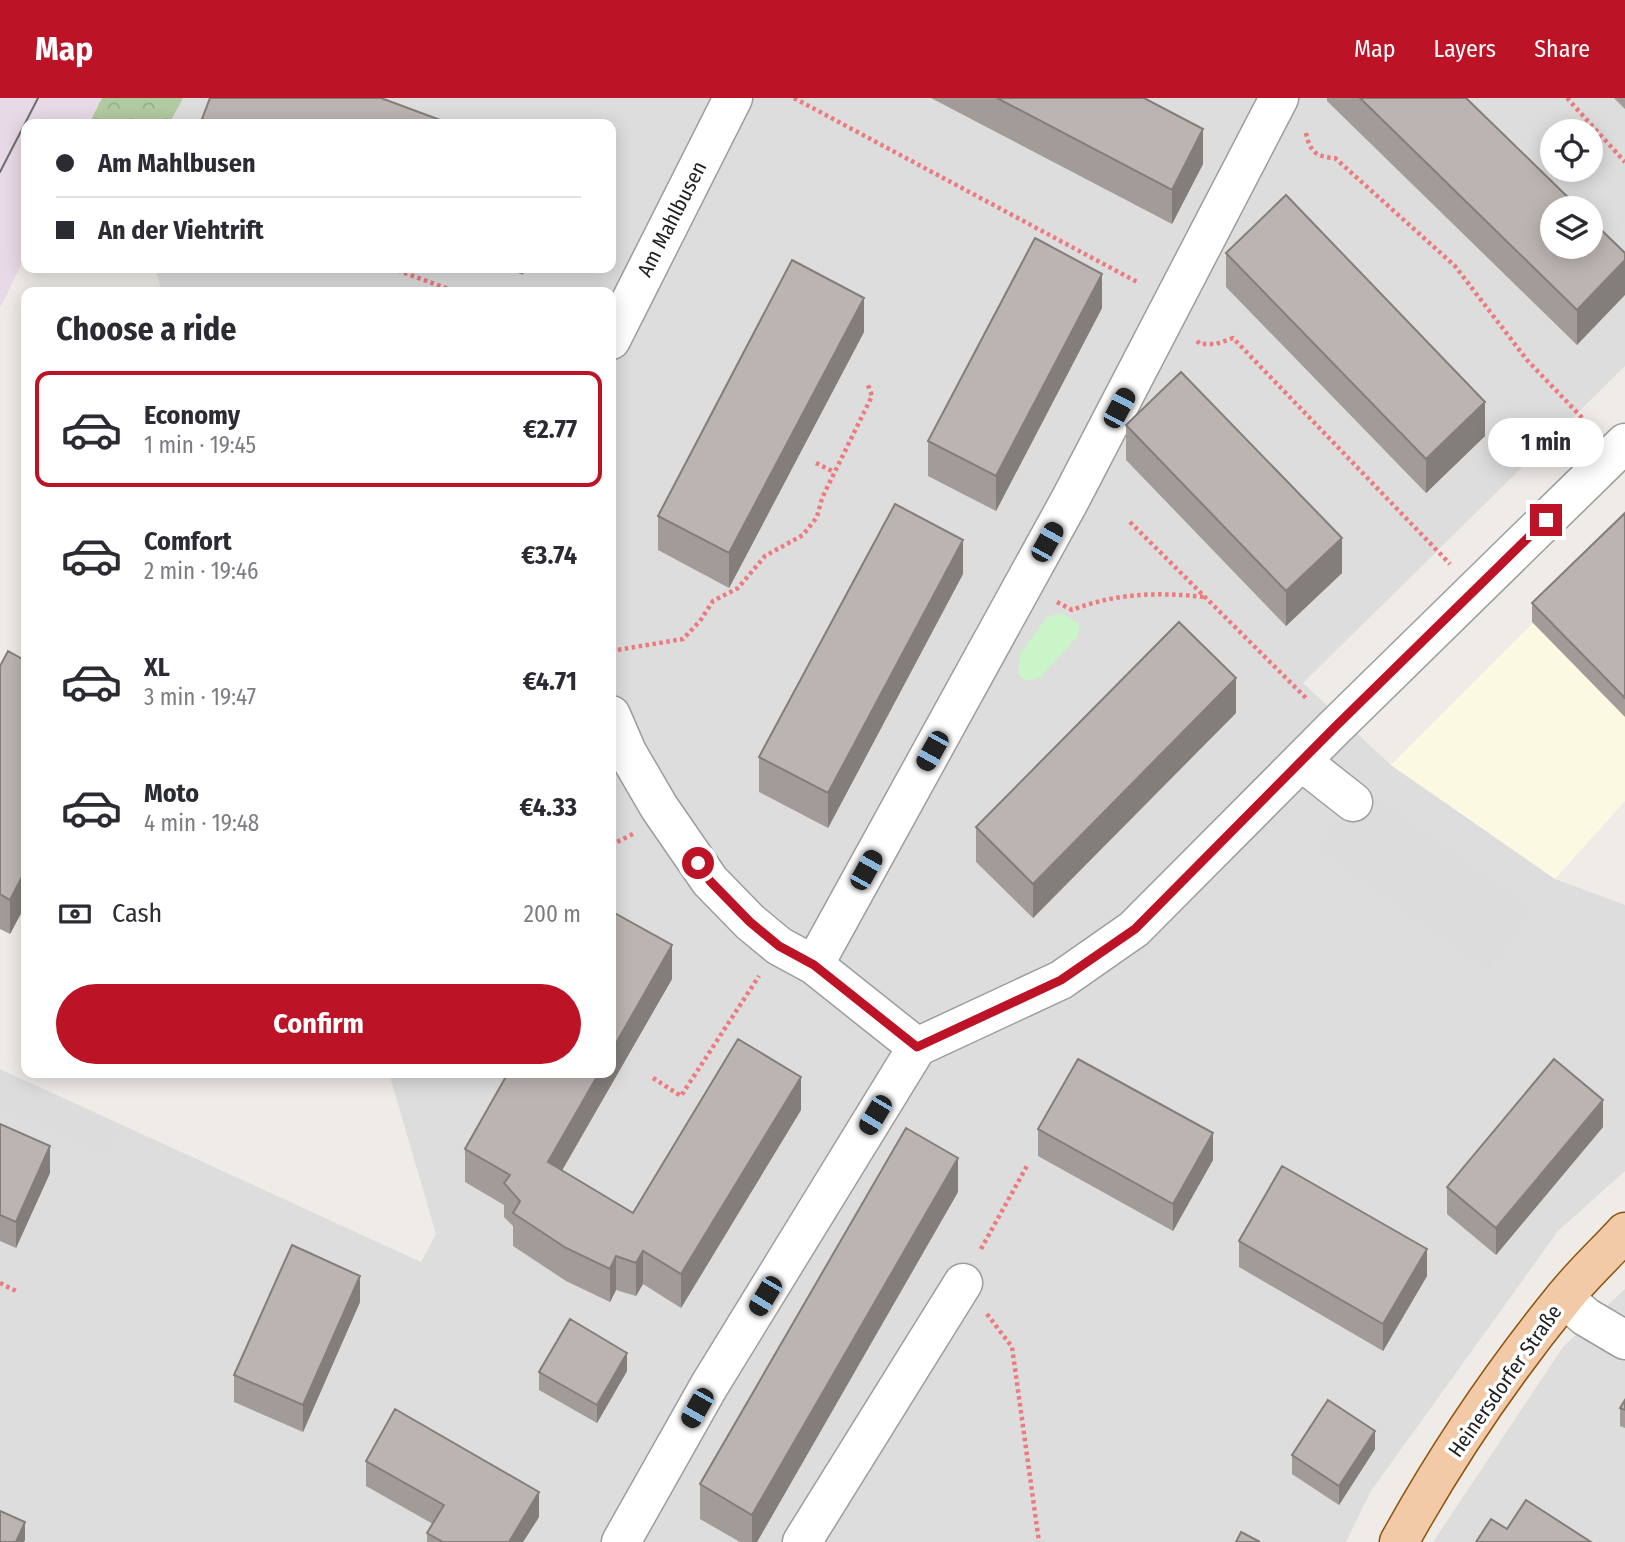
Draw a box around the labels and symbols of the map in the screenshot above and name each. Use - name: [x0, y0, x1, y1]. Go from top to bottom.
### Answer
- street label: Am Mahlbusen: [632, 157, 712, 281]
- car: [1100, 385, 1139, 431]
- callout: 1 min: [1488, 418, 1604, 468]
- route end: [1530, 504, 1562, 536]
- car: [1028, 519, 1067, 565]
- car: [913, 728, 952, 774]
- route start: [682, 847, 714, 879]
- car: [847, 847, 886, 893]
- car: [856, 1092, 895, 1138]
- car: [746, 1273, 785, 1319]
- street label: Heinersdorfer Straße: [1443, 1300, 1567, 1462]
- car: [678, 1385, 717, 1431]

